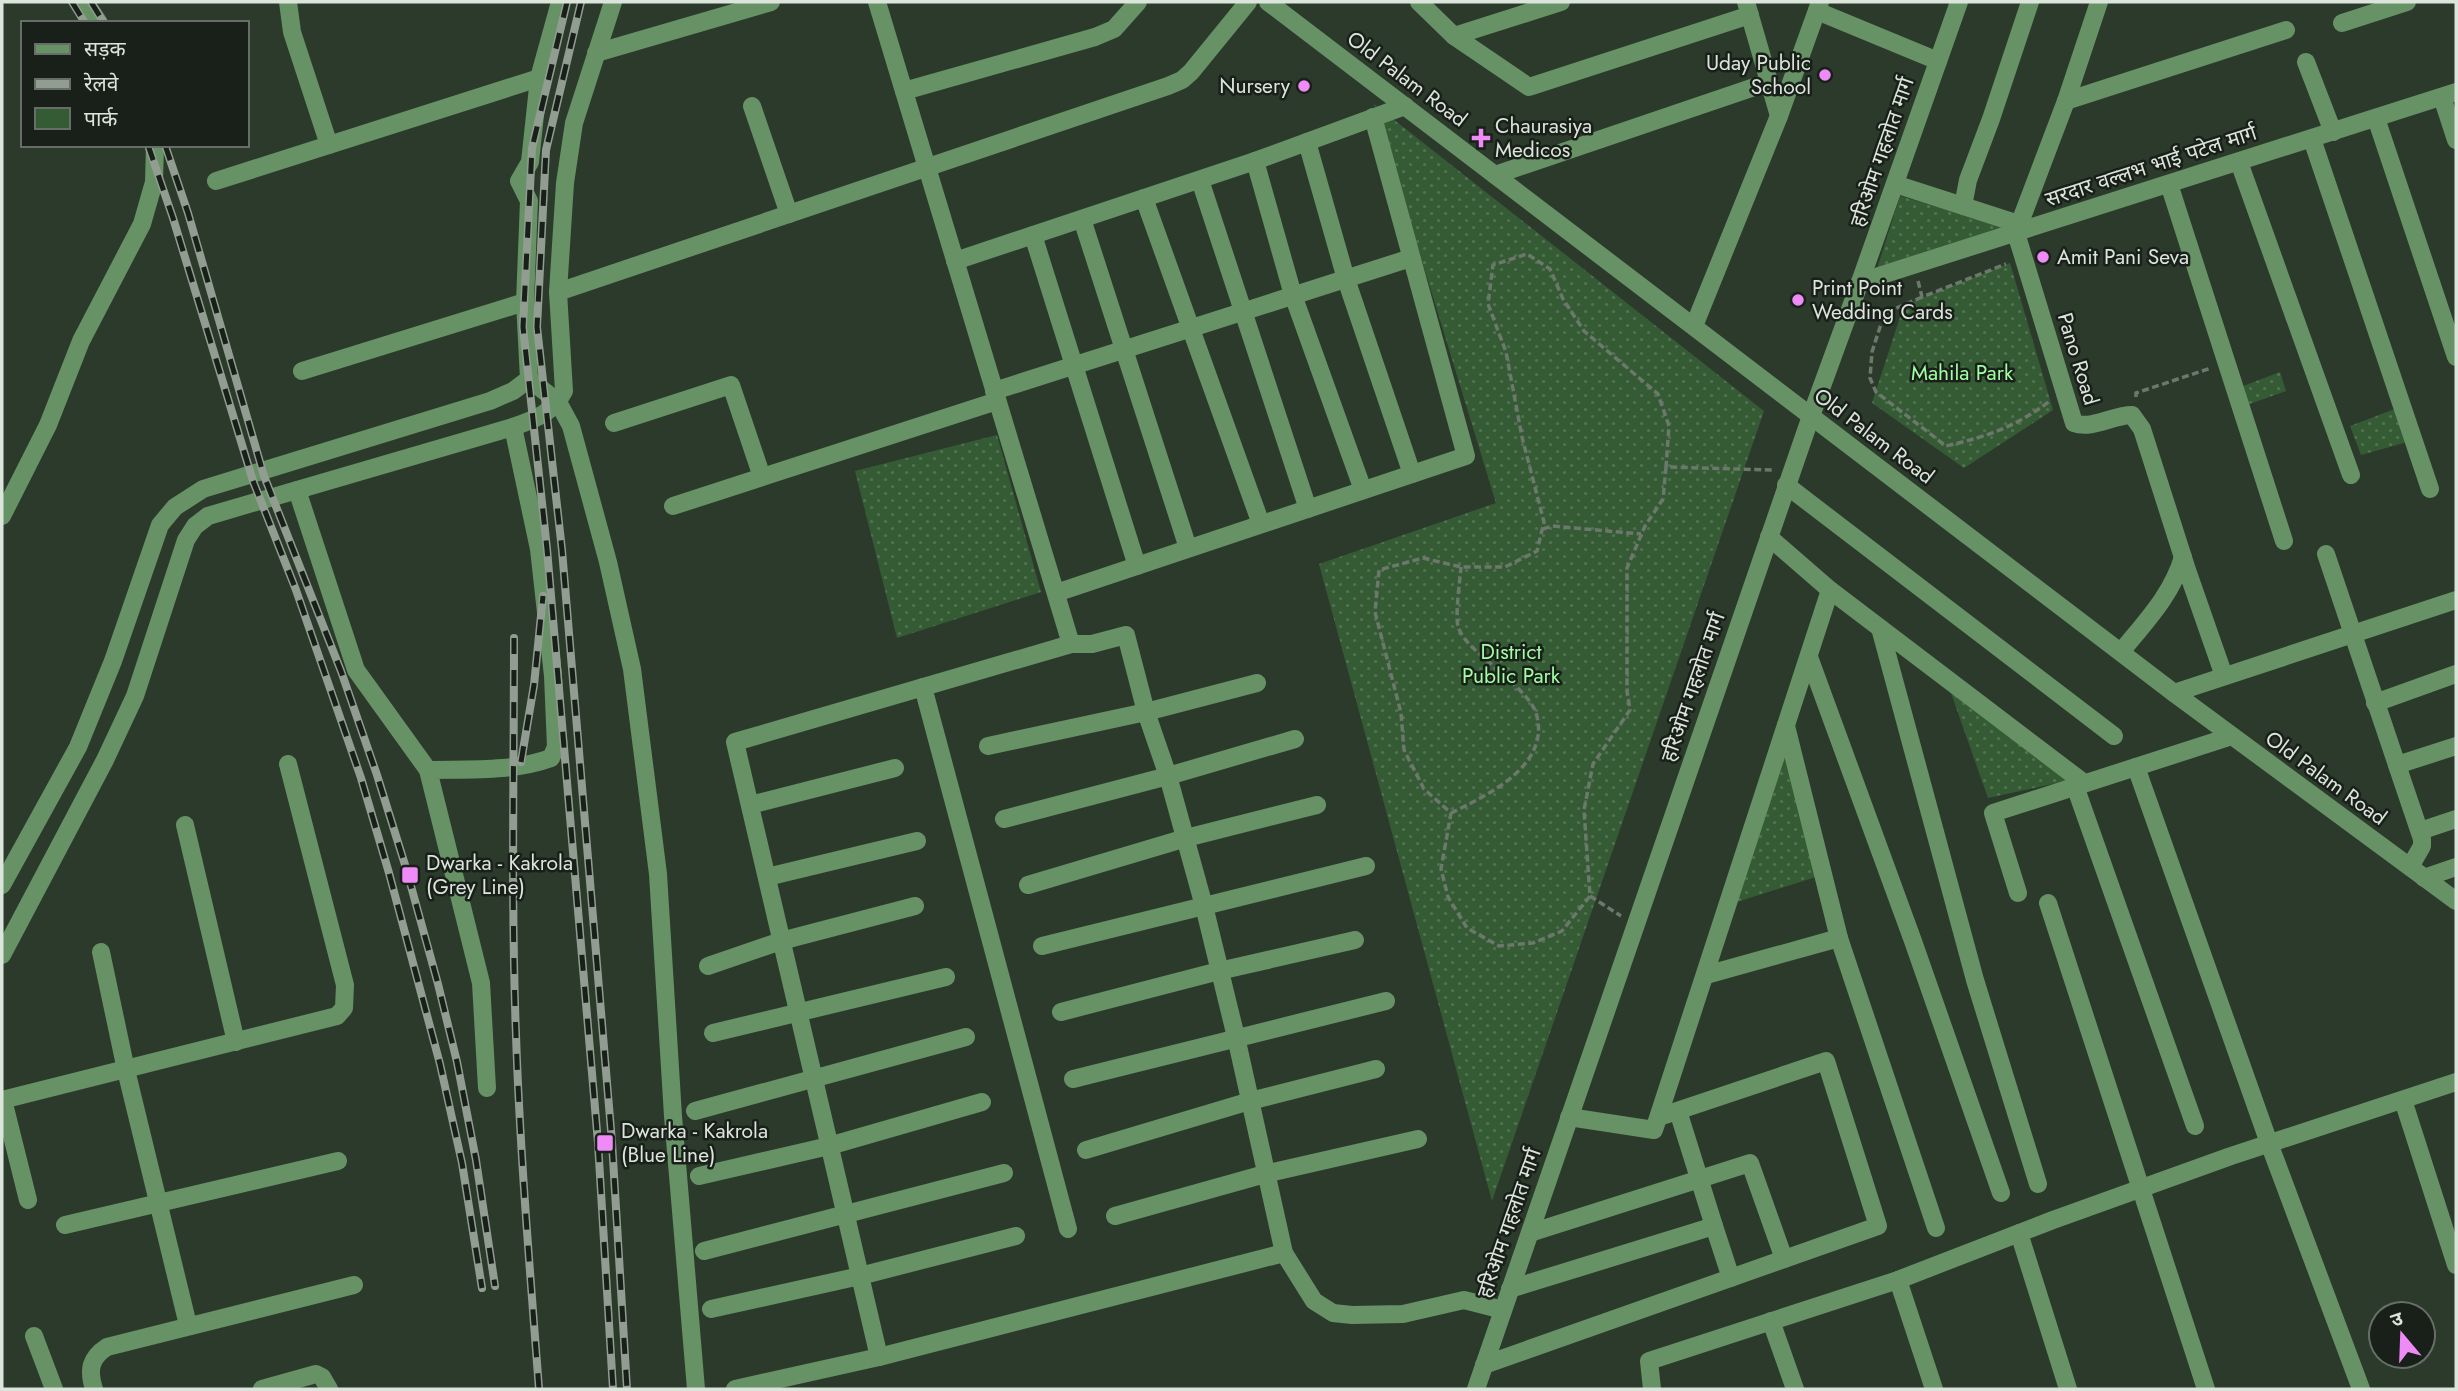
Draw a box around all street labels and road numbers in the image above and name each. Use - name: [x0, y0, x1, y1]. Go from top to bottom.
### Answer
- street label: Old Palam Road: [1341, 24, 1473, 134]
- street label: हरिओम गहलोत मार्ग: [1842, 72, 1922, 231]
- street label: सरदार वल्लभ भाई पटेल मार्ग: [2042, 117, 2262, 214]
- street label: Pano Road: [2050, 309, 2106, 409]
- street label: Old Palam Road: [1808, 381, 1940, 491]
- street label: हरिओम गहलोत मार्ग: [1653, 607, 1733, 766]
- street label: Old Palam Road: [2259, 724, 2393, 832]
- street label: हरिओम गहलोत मार्ग: [1469, 1143, 1549, 1302]

